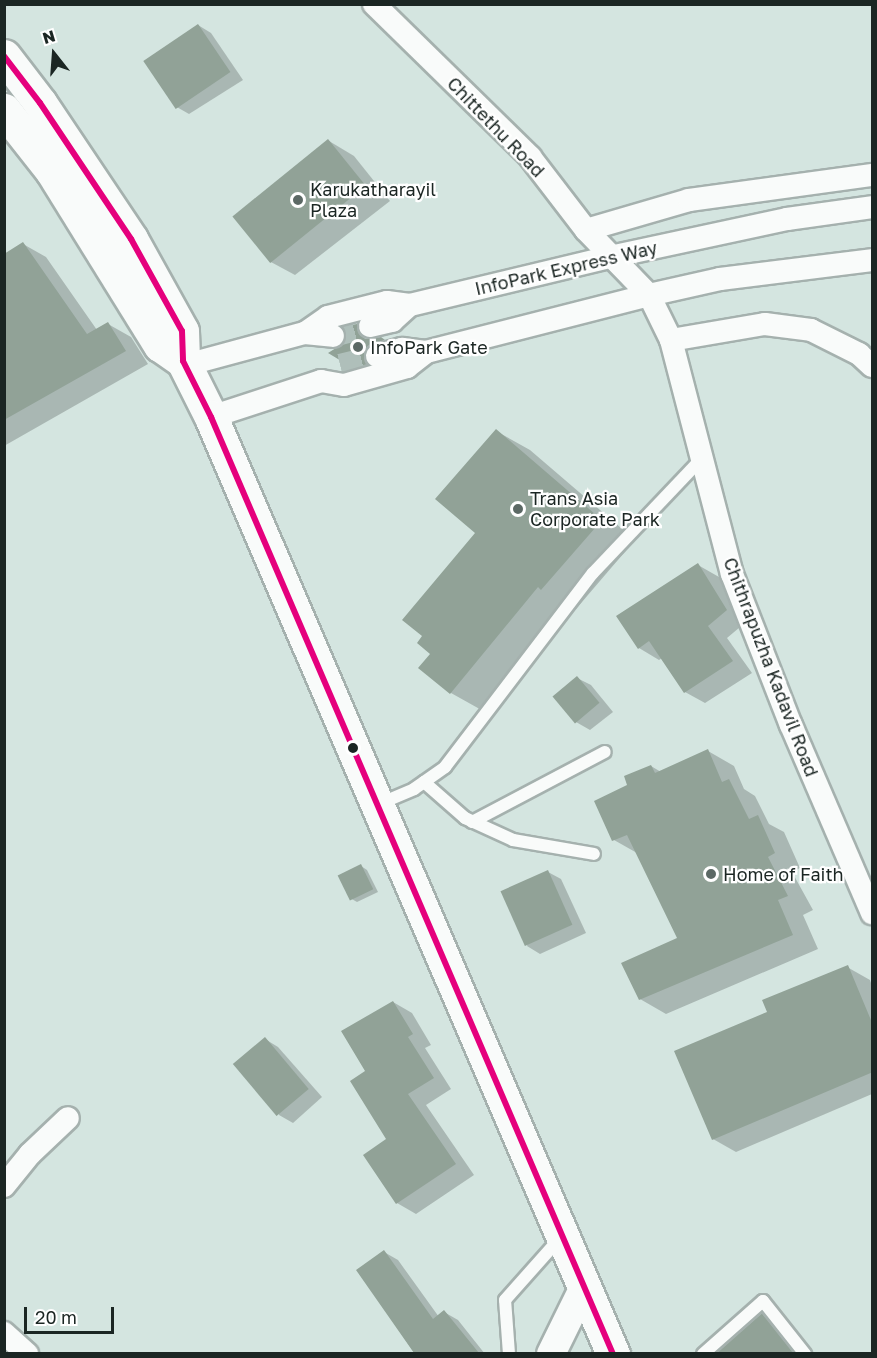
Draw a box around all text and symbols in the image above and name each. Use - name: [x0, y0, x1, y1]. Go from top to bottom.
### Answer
- north arrow: [24, 24, 84, 84]
- text: N: [40, 25, 57, 48]
- street label: Chittethu Road: [443, 73, 549, 181]
- place label: Karukatharayil Plaza: [310, 179, 436, 222]
- marker: Karukatharayil Plaza: [291, 193, 305, 207]
- street label: InfoPark Express Way: [473, 236, 659, 300]
- place label: InfoPark Gate: [370, 336, 488, 358]
- marker: InfoPark Gate: [351, 340, 365, 354]
- place label: Trans Asia Corporate Park: [530, 488, 660, 530]
- marker: Trans Asia Corporate Park: [511, 502, 525, 516]
- street label: Chithrapuzha Kadavil Road: [719, 554, 823, 780]
- unlabelled marker: [347, 742, 359, 754]
- place label: Home of Faith: [723, 863, 844, 885]
- marker: Home of Faith: [704, 867, 718, 881]
- scale bar: [27, 1295, 117, 1333]
- text: 20 m: [35, 1306, 77, 1328]

